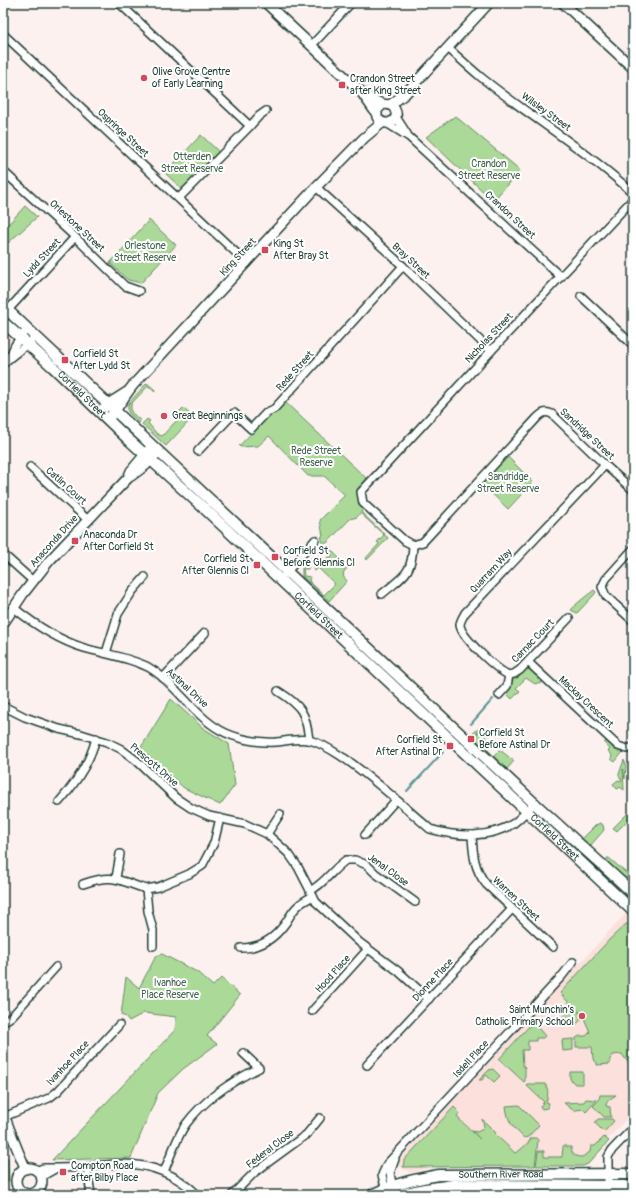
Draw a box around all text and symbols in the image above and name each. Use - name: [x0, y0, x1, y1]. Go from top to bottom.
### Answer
- place label: Olive Grove Centre of Early Learning: [152, 66, 230, 90]
- marker: Olive Grove Centre of Early Learning: [139, 73, 149, 83]
- place label: Crandon Street after King Street: [350, 73, 422, 97]
- marker: Crandon Street after King Street: [337, 80, 347, 90]
- street label: Wilsley Street: [519, 90, 574, 134]
- street label: Ospringe Street: [95, 106, 152, 160]
- park label: Otterden Street Reserve: [161, 151, 223, 175]
- park label: Crandon Street Reserve: [458, 158, 520, 182]
- street label: Crandon Street: [482, 189, 538, 242]
- street label: Orlestone Street: [47, 197, 108, 255]
- street label: Lydd Street: [21, 235, 64, 280]
- street label: King Street: [217, 235, 259, 279]
- place label: King St After Bray St: [273, 238, 329, 262]
- park label: Orlestone Street Reserve: [114, 240, 176, 264]
- street label: Bray Street: [390, 240, 433, 282]
- marker: King St After Bray St: [260, 245, 270, 255]
- street label: Nicholas Street: [463, 310, 516, 366]
- place label: Corfield St After Lydd St: [73, 348, 131, 372]
- street label: Rede Street: [274, 348, 317, 394]
- marker: Corfield St After Lydd St: [60, 355, 70, 365]
- street label: Corfield Street: [55, 369, 109, 421]
- street label: Sandridge Street: [557, 406, 617, 463]
- place label: Great Beginnings: [172, 410, 243, 422]
- marker: Great Beginnings: [159, 411, 169, 421]
- park label: Rede Street Reserve: [291, 445, 342, 469]
- street label: Catlin Court: [43, 465, 90, 508]
- park label: Sandridge Street Reserve: [477, 471, 539, 495]
- street label: Anaconda Drive: [27, 512, 81, 569]
- place label: Anaconda Dr After Corfield St: [83, 529, 154, 553]
- marker: Anaconda Dr After Corfield St: [70, 536, 80, 546]
- place label: Corfield St Before Glennis Cl: [283, 545, 355, 569]
- street label: Quarram Way: [467, 546, 515, 596]
- marker: Corfield St Before Glennis Cl: [270, 552, 280, 562]
- place label: Corfield St After Glennis Cl: [182, 553, 250, 577]
- marker: Corfield St After Glennis Cl: [252, 560, 262, 570]
- street label: Corfield Street: [292, 590, 346, 642]
- street label: Carnac Court: [509, 616, 557, 665]
- street label: Astinal Drive: [164, 666, 210, 710]
- street label: Mackay Crescent: [556, 674, 617, 731]
- place label: Corfield St Before Astinal Dr: [479, 727, 551, 751]
- place label: Corfield St After Astinal Dr: [375, 734, 443, 758]
- marker: Corfield St Before Astinal Dr: [466, 734, 476, 744]
- street label: Prescott Drive: [127, 741, 181, 789]
- marker: Corfield St After Astinal Dr: [445, 741, 455, 751]
- street label: Corfield Street: [528, 812, 582, 864]
- street label: Jenal Close: [365, 851, 411, 889]
- street label: Warren Street: [490, 874, 543, 924]
- street label: Hood Place: [313, 953, 353, 995]
- street label: Dionne Place: [410, 956, 456, 1004]
- park label: Ivanhoe Place Reserve: [141, 977, 199, 1001]
- place label: Saint Munchin’s Catholic Primary School: [475, 1004, 575, 1028]
- marker: Saint Munchin’s Catholic Primary School: [577, 1011, 587, 1021]
- street label: Ivanhoe Place: [44, 1038, 92, 1088]
- street label: Isdell Place: [451, 1038, 491, 1080]
- street label: Federal Close: [244, 1127, 296, 1171]
- place label: Compton Road after Bilby Place: [71, 1160, 138, 1184]
- marker: Compton Road after Bilby Place: [58, 1167, 68, 1177]
- street label: Southern River Road: [458, 1168, 543, 1181]

